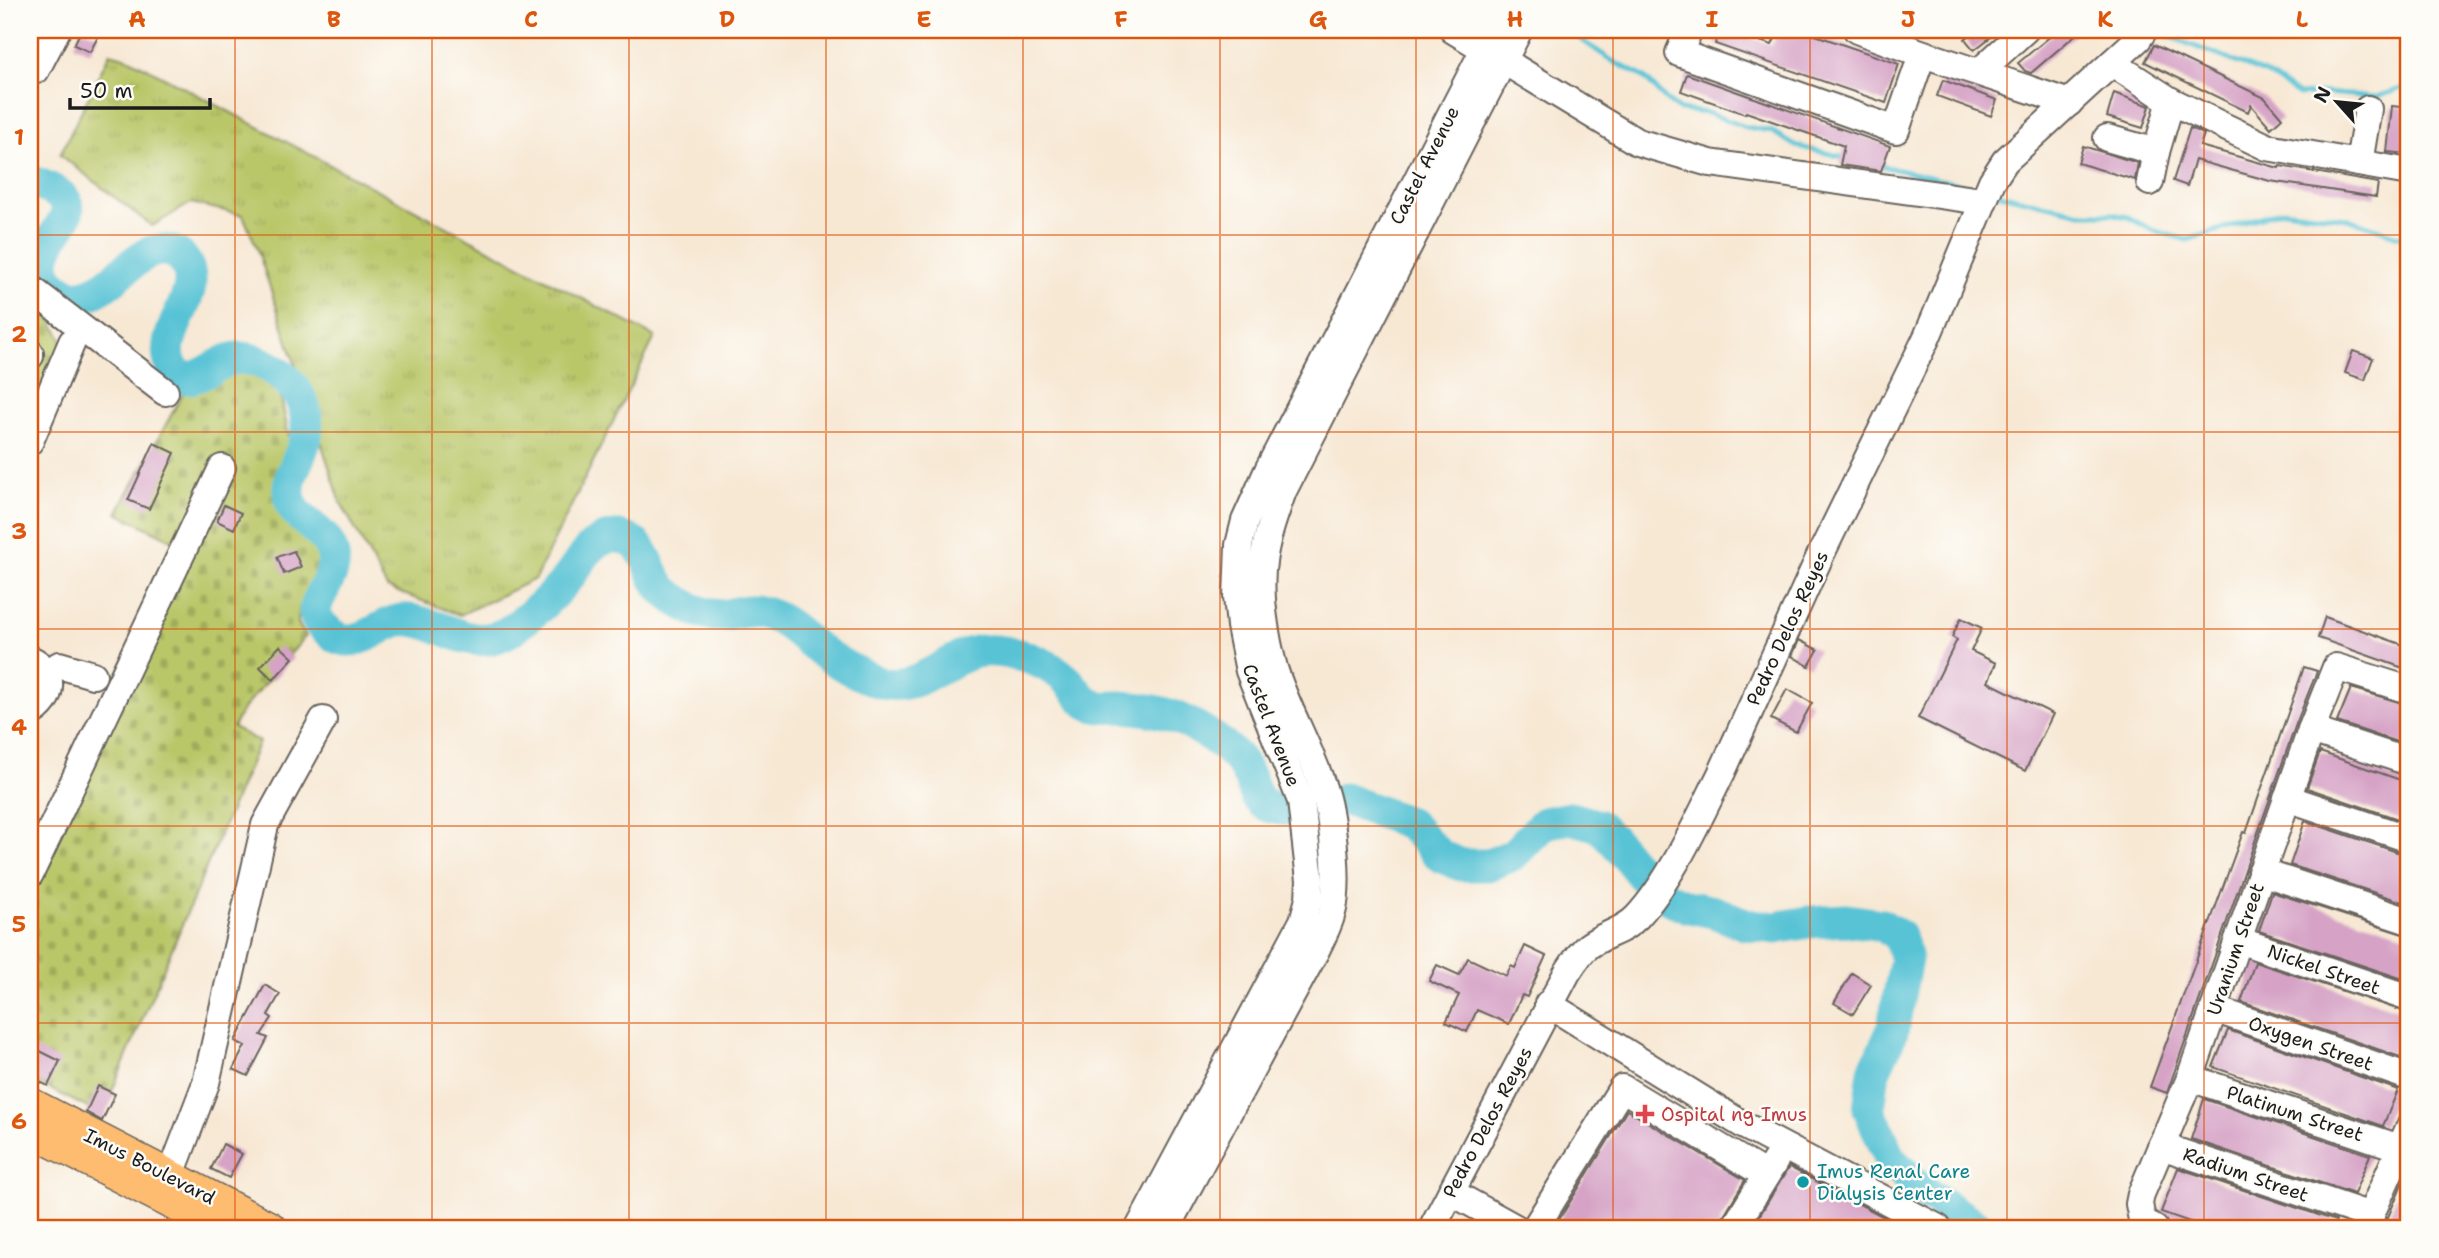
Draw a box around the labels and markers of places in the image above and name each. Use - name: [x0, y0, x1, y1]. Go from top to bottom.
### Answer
- place label: Ospital ng Imus: [1661, 1102, 1807, 1127]
- marker: Ospital ng Imus: [1635, 1104, 1655, 1124]
- place label: Imus Renal Care Dialysis Center: [1817, 1159, 1970, 1206]
- marker: Imus Renal Care Dialysis Center: [1795, 1174, 1811, 1190]

